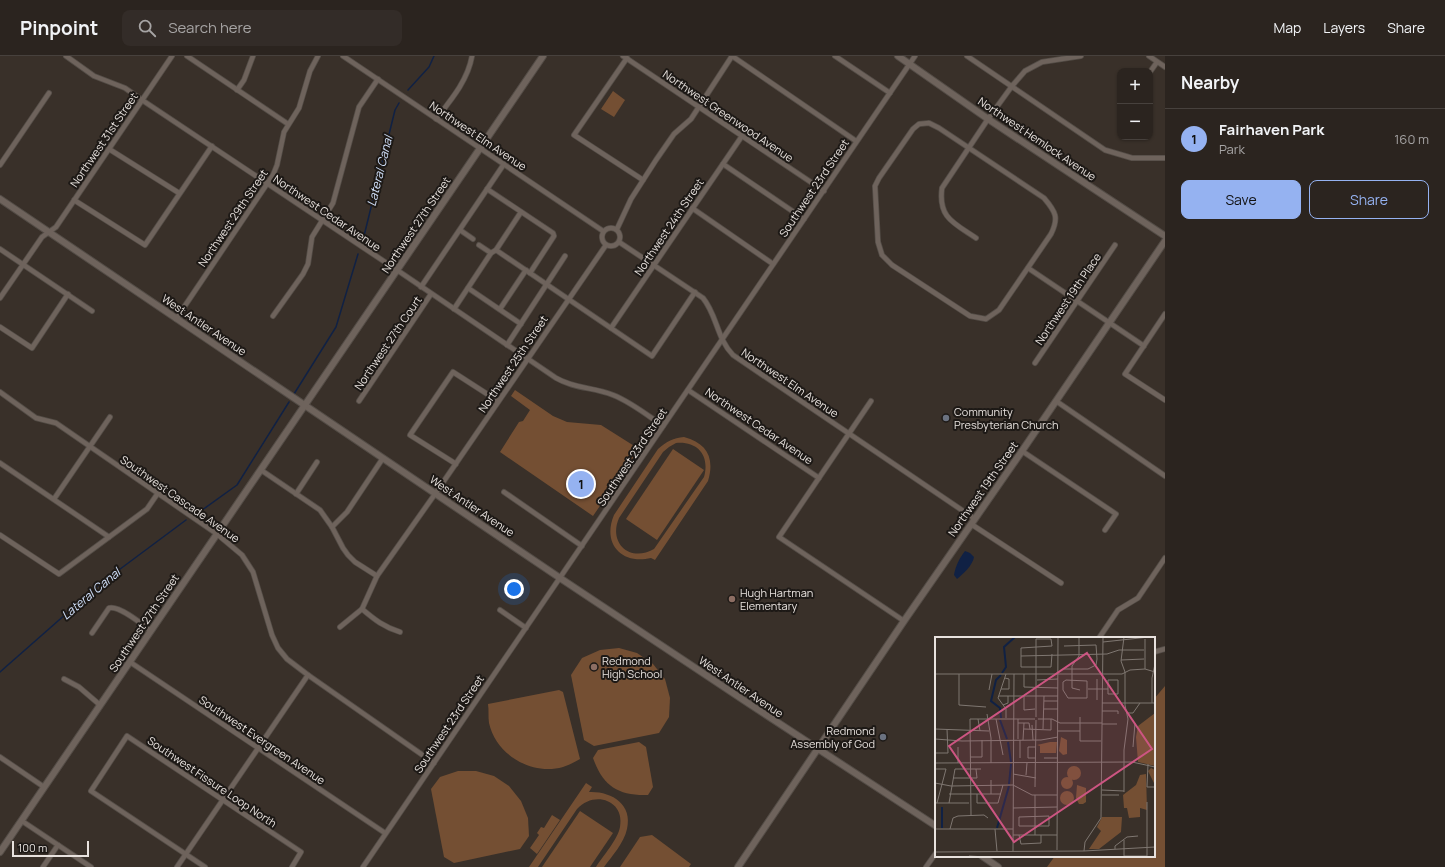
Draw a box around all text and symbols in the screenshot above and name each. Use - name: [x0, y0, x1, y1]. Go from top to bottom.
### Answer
- search box: [122, 10, 402, 46]
- text: Pinpoint: [20, 15, 98, 41]
- icon: search: [136, 17, 158, 39]
- text: Search here: [168, 17, 252, 38]
- text: Map: [1273, 18, 1301, 37]
- text: Layers: [1323, 18, 1365, 37]
- text: Share: [1387, 18, 1425, 37]
- street label: Northwest Greenwood Avenue: [660, 66, 797, 165]
- map controls: [1117, 68, 1153, 140]
- button: +: [1117, 68, 1153, 104]
- text: Nearby: [1181, 71, 1239, 94]
- street label: Northwest 31st Street: [66, 89, 141, 190]
- street label: Northwest Hemlock Avenue: [975, 93, 1100, 184]
- street label: Northwest Elm Avenue: [427, 97, 530, 174]
- button: −: [1117, 104, 1153, 140]
- text: Fairhaven Park: [1219, 119, 1324, 140]
- text: 1: [1191, 130, 1197, 148]
- text: 160 m: [1394, 130, 1429, 148]
- water label: Lateral Canal: [363, 132, 397, 208]
- street label: Southwest 23rd Street: [775, 136, 852, 240]
- text: Park: [1219, 140, 1245, 158]
- street label: Northwest 29th Street: [194, 166, 271, 269]
- street label: Northwest Cedar Avenue: [271, 171, 384, 255]
- street label: Northwest 27th Street: [378, 174, 453, 276]
- street label: Northwest 24th Street: [631, 175, 707, 278]
- button: Save: [1181, 180, 1301, 219]
- button: Share: [1309, 180, 1429, 219]
- street label: Northwest 19th Place: [1031, 249, 1104, 348]
- street label: West Antler Avenue: [159, 291, 250, 359]
- street label: Northwest 27th Court: [351, 293, 425, 393]
- street label: Northwest 25th Street: [474, 312, 551, 415]
- street label: Northwest Elm Avenue: [739, 344, 842, 421]
- street label: Northwest Cedar Avenue: [703, 384, 816, 468]
- place label: Community Presbyterian Church: [954, 404, 1059, 432]
- street label: Southwest 23rd Street: [593, 405, 670, 509]
- marker: Community Presbyterian Church: [941, 413, 951, 423]
- street label: Northwest 19th Street: [944, 438, 1021, 539]
- street label: Southwest Cascade Avenue: [118, 452, 243, 546]
- pin: 1: [568, 469, 594, 499]
- street label: West Antler Avenue: [427, 472, 518, 540]
- water label: Lateral Canal: [58, 563, 125, 623]
- street label: Southwest 27th Street: [105, 571, 182, 675]
- your location: [504, 579, 524, 599]
- place label: Hugh Hartman Elementary: [740, 585, 813, 613]
- marker: Hugh Hartman Elementary: [727, 594, 737, 604]
- inset map: [935, 637, 1155, 857]
- place label: Redmond High School: [602, 653, 662, 681]
- street label: West Antler Avenue: [696, 653, 787, 721]
- marker: Redmond High School: [589, 662, 599, 672]
- street label: Southwest 23rd Street: [410, 672, 487, 776]
- street label: Southwest Evergreen Avenue: [196, 692, 329, 788]
- place label: Redmond Assembly of God: [790, 723, 875, 751]
- marker: Redmond Assembly of God: [878, 732, 888, 742]
- street label: Southwest Fissure Loop North: [145, 733, 280, 831]
- scale bar: [12, 839, 89, 858]
- text: 100 m: [18, 840, 47, 855]

